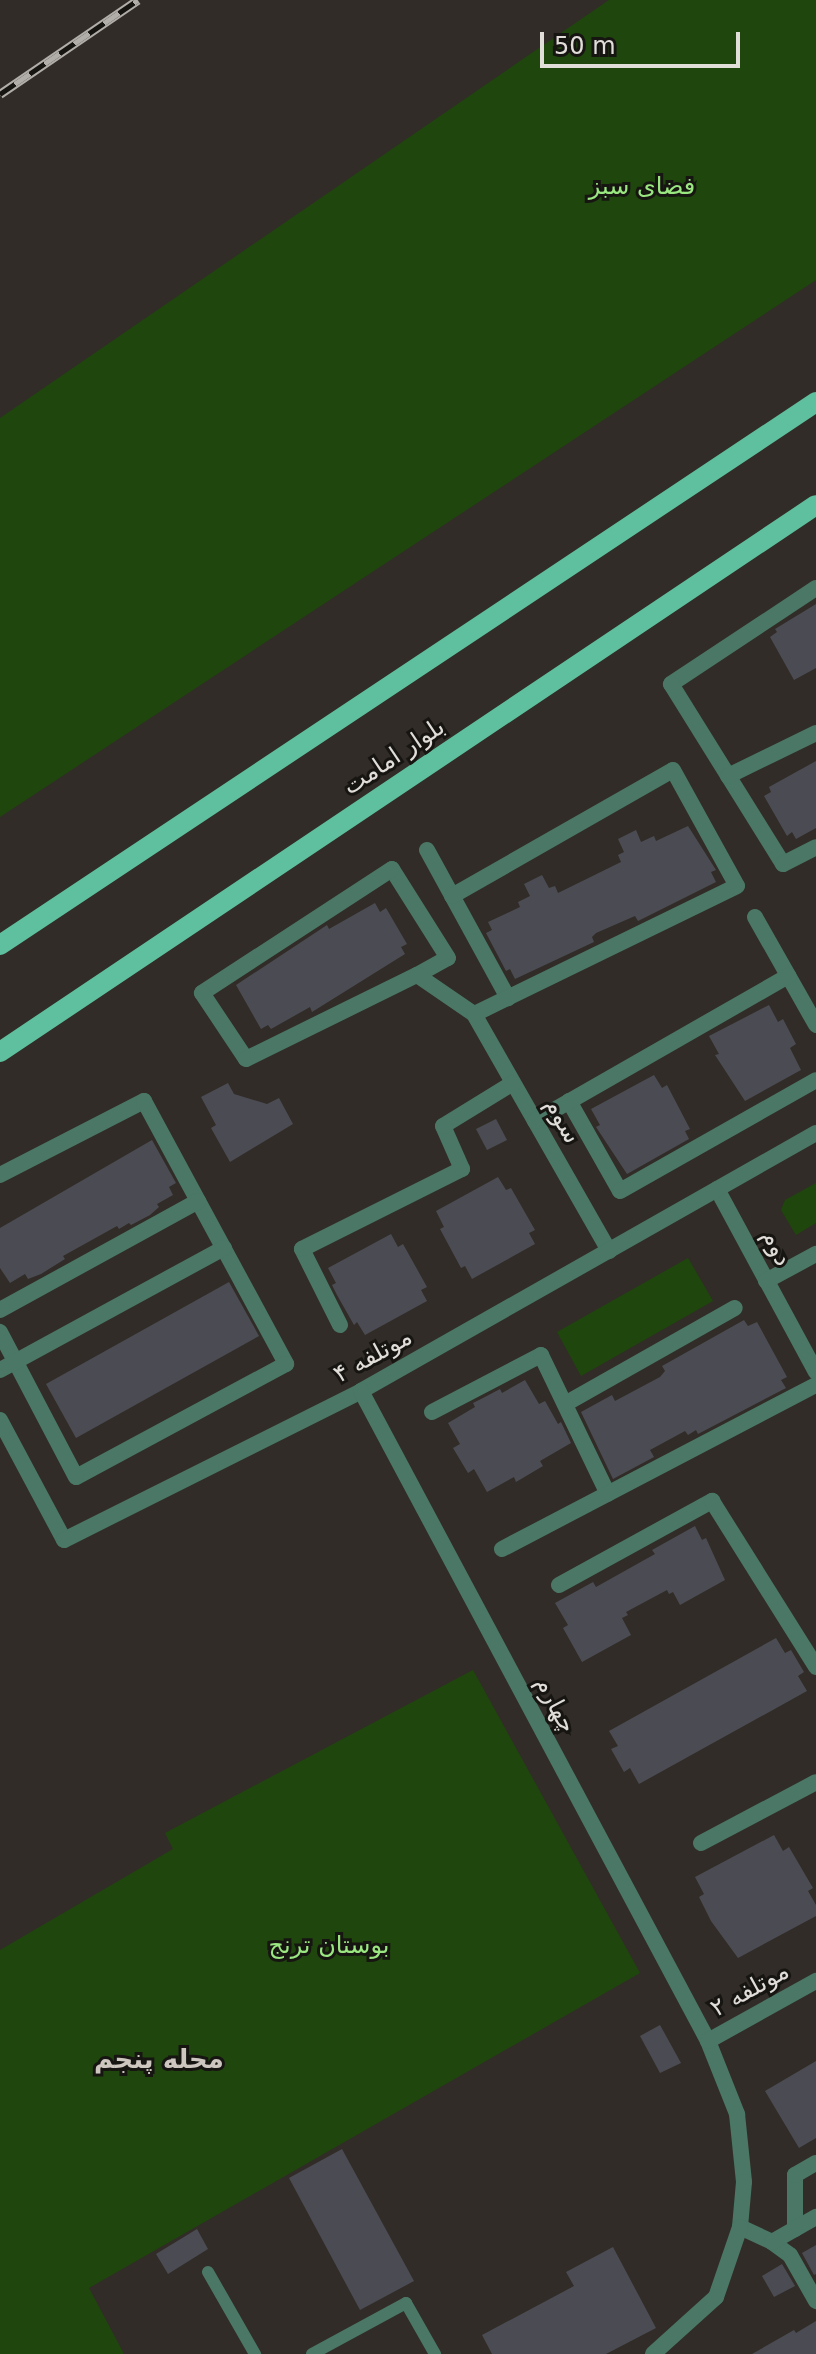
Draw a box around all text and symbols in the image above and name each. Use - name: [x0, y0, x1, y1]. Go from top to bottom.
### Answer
- scale bar: [544, 16, 744, 66]
- text: 50 m: [554, 32, 616, 60]
- park label: فضای سبز: [589, 173, 695, 201]
- street label: بلوار امامت: [338, 713, 450, 801]
- street label: سوم: [538, 1093, 586, 1149]
- street label: دوم: [755, 1225, 797, 1271]
- street label: موتلفه ۴: [329, 1323, 417, 1389]
- street label: چهارم: [528, 1672, 582, 1738]
- park label: بوستان ترنج: [268, 1932, 390, 1960]
- street label: موتلفه ۲: [706, 1957, 794, 2023]
- district label: محله پنجم: [94, 2044, 224, 2076]

